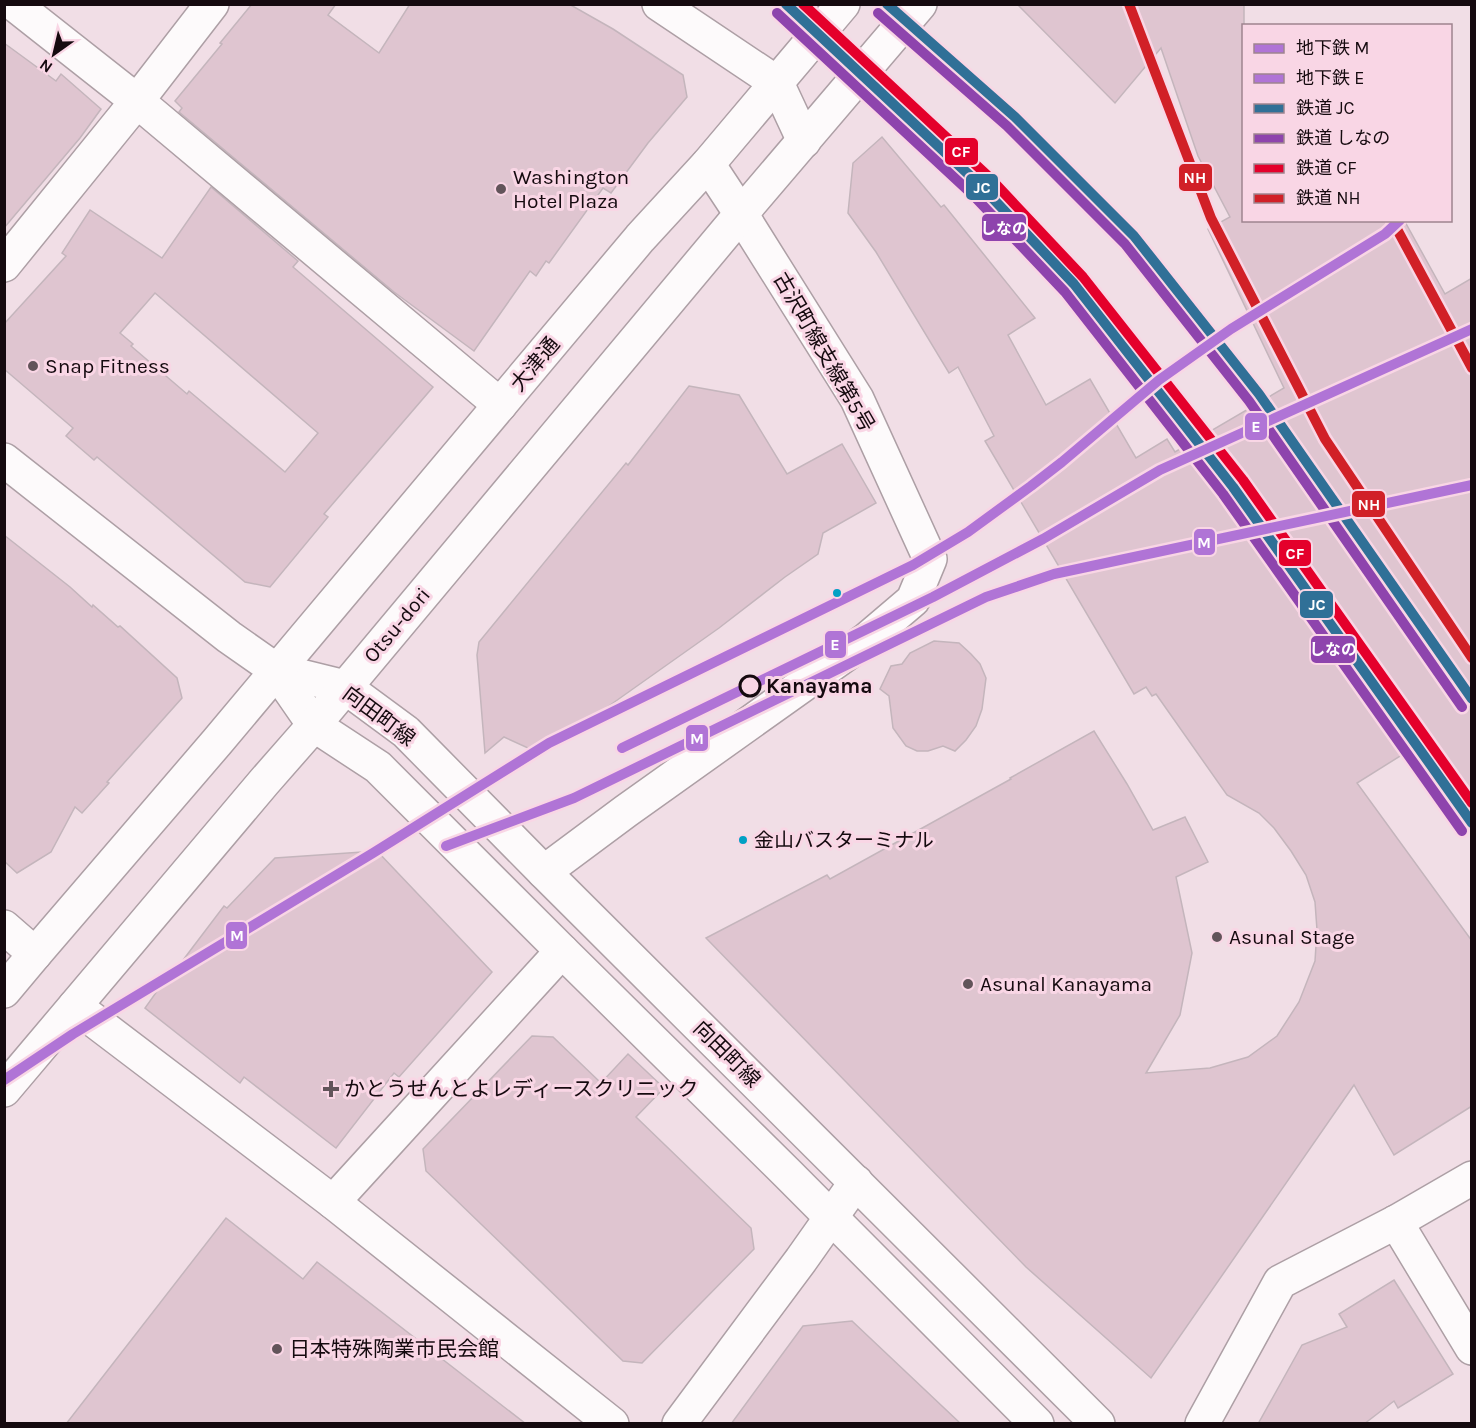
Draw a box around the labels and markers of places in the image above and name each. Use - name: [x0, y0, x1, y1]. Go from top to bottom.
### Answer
- place label: Washington Hotel Plaza: [513, 165, 629, 213]
- marker: Washington Hotel Plaza: [494, 182, 508, 196]
- place label: Snap Fitness: [45, 354, 170, 378]
- marker: Snap Fitness: [26, 359, 40, 373]
- unlabelled marker: [831, 587, 843, 599]
- place label: Kanayama: [766, 674, 872, 698]
- marker: Kanayama: [739, 675, 761, 697]
- place label: 金山バスターミナル: [754, 829, 934, 852]
- marker: 金山バスターミナル: [737, 834, 749, 846]
- place label: Asunal Stage: [1229, 925, 1355, 949]
- marker: Asunal Stage: [1210, 930, 1224, 944]
- place label: Asunal Kanayama: [980, 972, 1152, 996]
- marker: Asunal Kanayama: [961, 977, 975, 991]
- place label: かとうせんとよレディースクリニック: [344, 1077, 698, 1101]
- marker: かとうせんとよレディースクリニック: [322, 1080, 340, 1098]
- place label: 日本特殊陶業市民会館: [289, 1337, 499, 1361]
- marker: 日本特殊陶業市民会館: [270, 1342, 284, 1356]

